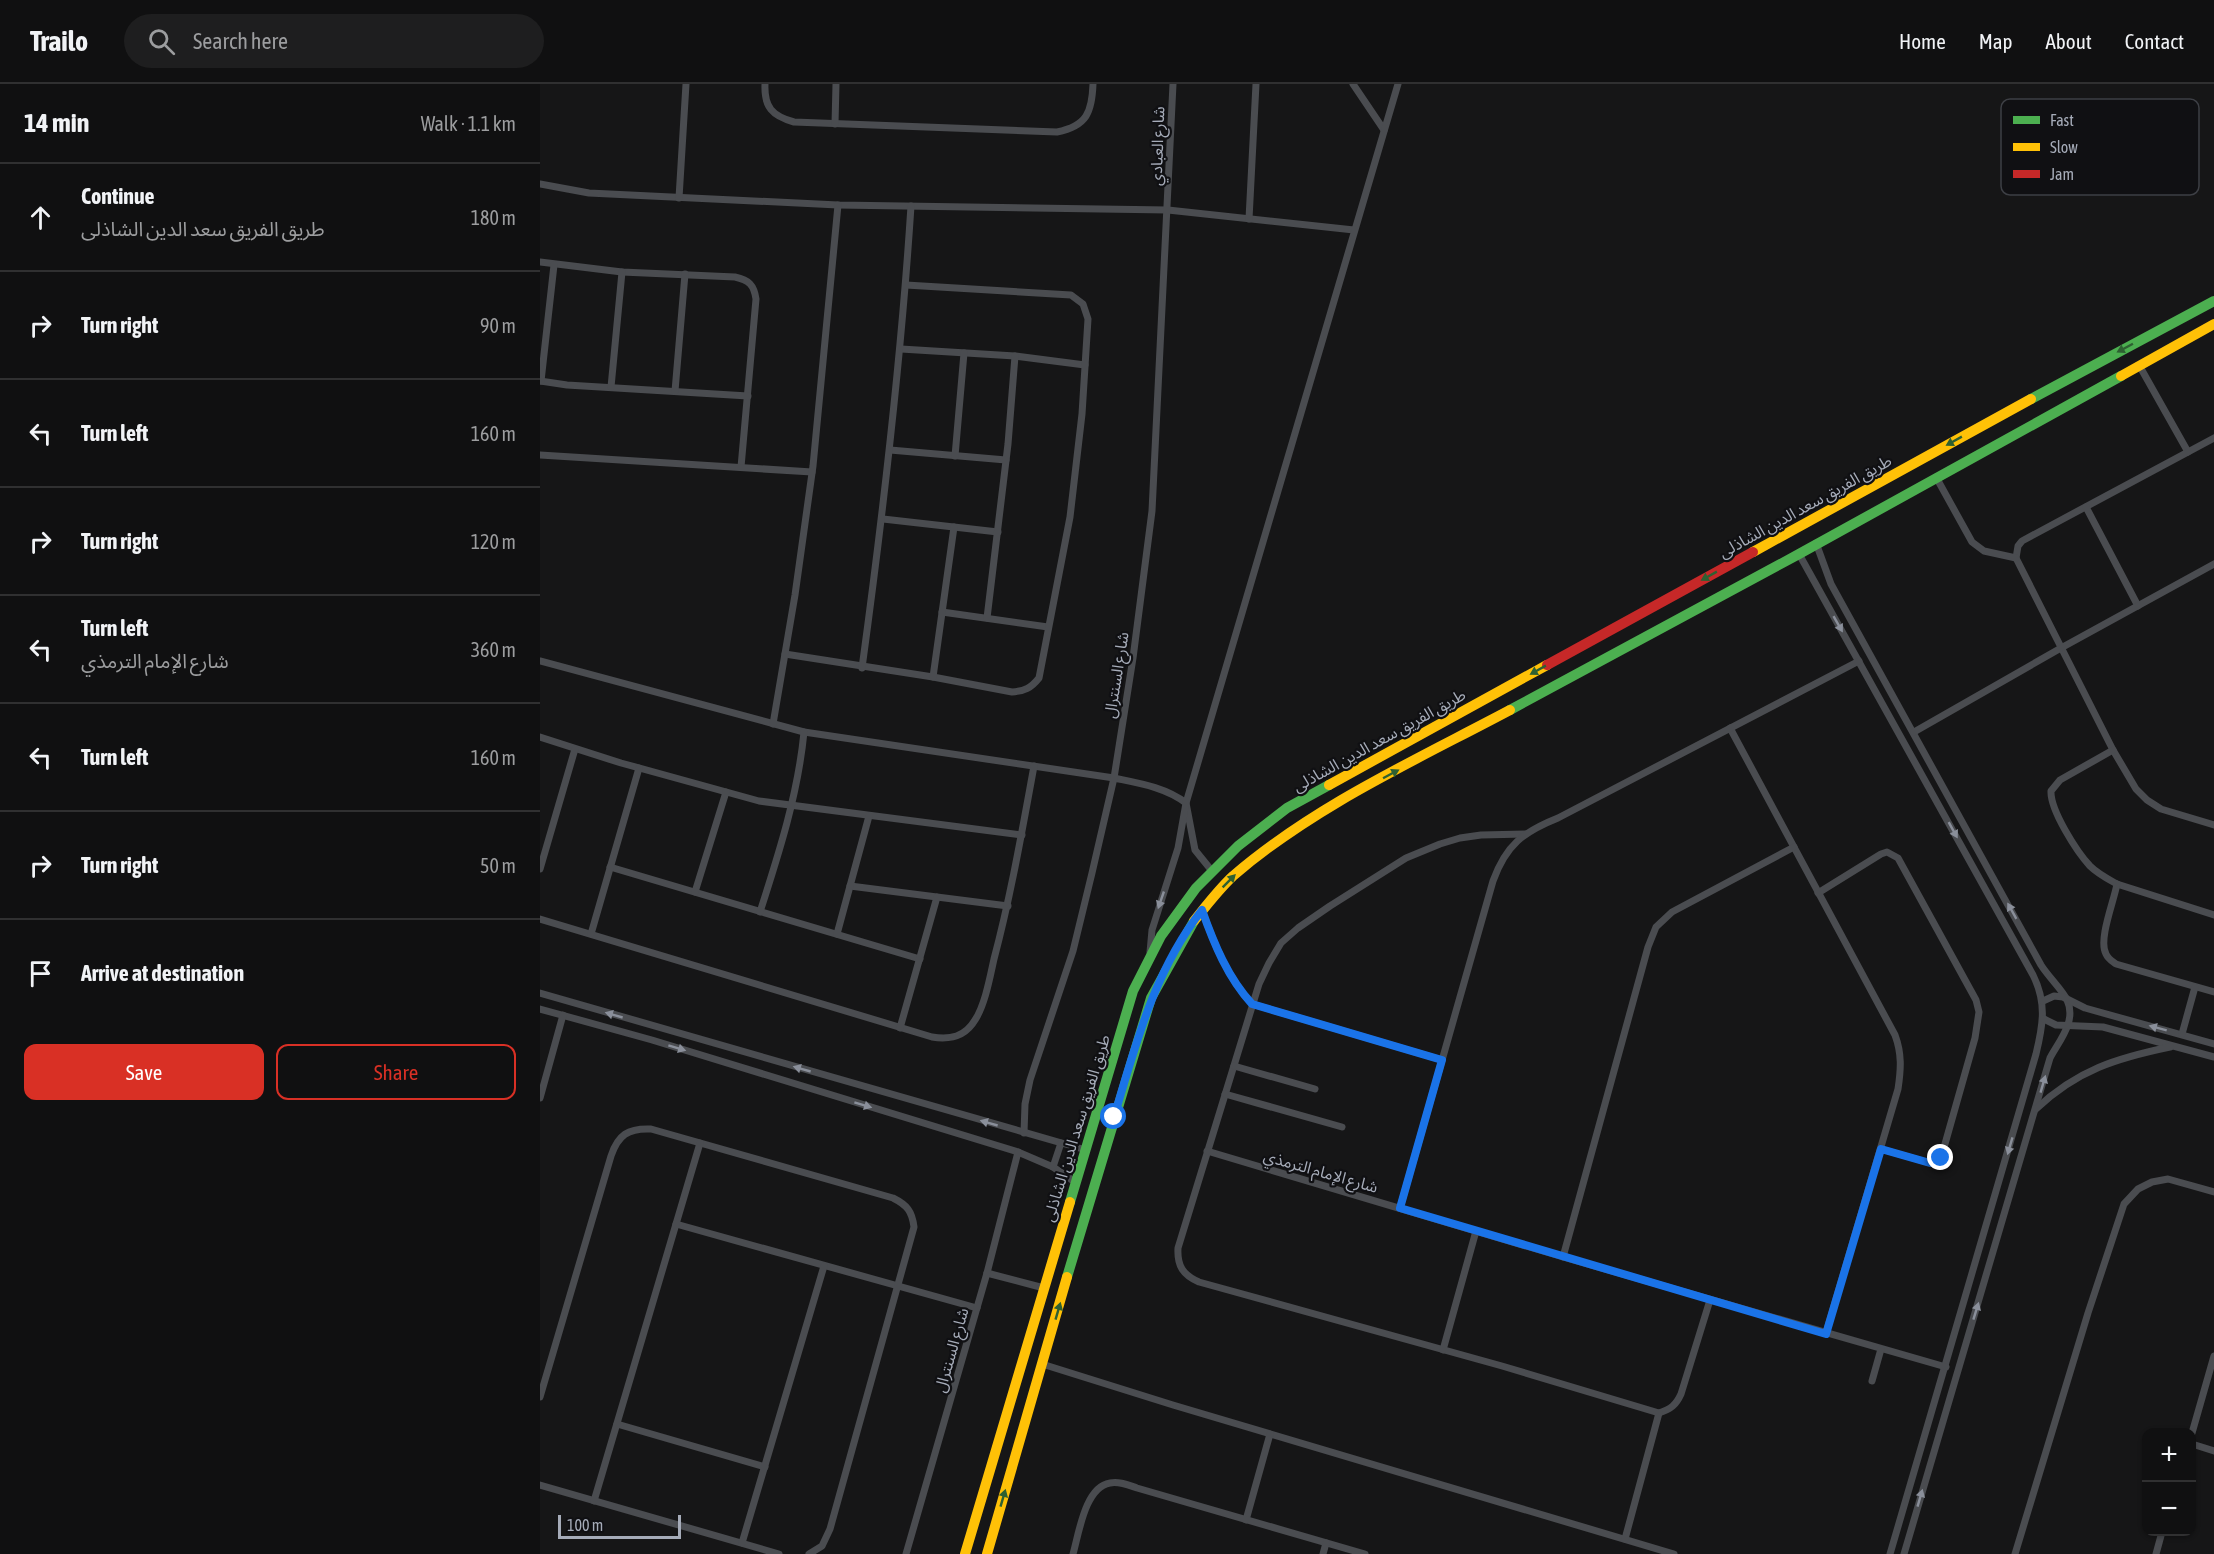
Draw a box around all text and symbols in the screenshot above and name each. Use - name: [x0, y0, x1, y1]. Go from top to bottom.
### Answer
- search box: [124, 14, 544, 68]
- text: Trailo: [30, 25, 88, 57]
- icon: search: [145, 25, 178, 58]
- text: Search here: [193, 28, 288, 54]
- text: Home: [1899, 29, 1946, 53]
- text: Map: [1979, 29, 2013, 53]
- text: About: [2046, 29, 2092, 53]
- text: Contact: [2125, 29, 2184, 53]
- legend: [2001, 99, 2199, 195]
- street label: شارع العبادي: [1147, 106, 1171, 186]
- text: 14 min: [24, 108, 89, 138]
- text: Fast: [2050, 111, 2074, 129]
- text: Walk · 1.1 km: [421, 112, 516, 135]
- text: Slow: [2050, 138, 2078, 156]
- text: Jam: [2050, 165, 2074, 183]
- text: Continue: [81, 183, 155, 209]
- icon: ahead: [24, 201, 57, 234]
- text: 180 m: [471, 206, 516, 229]
- text: طريق الفريق سعد الدين الشاذلى: [81, 217, 324, 240]
- icon: right: [24, 309, 57, 342]
- text: Turn right: [81, 312, 158, 338]
- text: 90 m: [480, 314, 516, 337]
- one-way arrow: [2116, 343, 2133, 353]
- icon: left: [24, 417, 57, 450]
- text: Turn left: [81, 420, 148, 446]
- text: 160 m: [471, 422, 516, 445]
- one-way arrow: [1945, 436, 1962, 446]
- street label: طريق الفريق سعد الدين الشاذلى: [1715, 451, 1896, 563]
- icon: right: [24, 525, 57, 558]
- text: Turn right: [81, 528, 158, 554]
- text: 120 m: [471, 530, 516, 553]
- one-way arrow: [1701, 571, 1718, 581]
- text: Turn left: [81, 615, 148, 641]
- one-way arrow: [1833, 615, 1843, 632]
- street label: شارع السنترال: [1100, 630, 1136, 720]
- icon: left: [24, 633, 57, 666]
- text: 360 m: [471, 638, 516, 661]
- text: شارع الإمام الترمذي: [81, 649, 229, 672]
- one-way arrow: [1530, 665, 1547, 675]
- street label: طريق الفريق سعد الدين الشاذلى: [1289, 685, 1470, 797]
- icon: left: [24, 741, 57, 774]
- text: Turn left: [81, 744, 148, 770]
- text: 160 m: [471, 746, 516, 769]
- one-way arrow: [1383, 769, 1400, 779]
- one-way arrow: [1948, 822, 1958, 839]
- icon: right: [24, 849, 57, 882]
- text: Turn right: [81, 852, 158, 878]
- text: 50 m: [480, 854, 516, 877]
- one-way arrow: [1222, 873, 1236, 888]
- one-way arrow: [1155, 891, 1165, 909]
- one-way arrow: [2007, 903, 2017, 920]
- icon: arrive: [24, 957, 57, 990]
- text: Arrive at destination: [81, 960, 244, 986]
- one-way arrow: [605, 1010, 623, 1019]
- one-way arrow: [2149, 1022, 2167, 1032]
- street label: طريق الفريق سعد الدين الشاذلى: [1039, 1032, 1115, 1224]
- button: Save: [24, 1044, 264, 1100]
- button: Share: [276, 1044, 516, 1100]
- one-way arrow: [668, 1044, 686, 1053]
- one-way arrow: [792, 1064, 810, 1073]
- one-way arrow: [2038, 1074, 2048, 1093]
- one-way arrow: [855, 1101, 873, 1110]
- route start: [1100, 1103, 1126, 1129]
- one-way arrow: [980, 1118, 998, 1127]
- one-way arrow: [2005, 1137, 2014, 1155]
- route end: [1927, 1144, 1953, 1170]
- street label: شارع الإمام الترمذي: [1261, 1146, 1380, 1200]
- one-way arrow: [1054, 1302, 1063, 1320]
- one-way arrow: [1972, 1302, 1981, 1320]
- street label: شارع السنترال: [930, 1306, 976, 1396]
- map controls: [2142, 1428, 2196, 1536]
- button: +: [2142, 1428, 2196, 1482]
- button: −: [2142, 1482, 2196, 1536]
- one-way arrow: [999, 1489, 1008, 1507]
- one-way arrow: [1916, 1489, 1925, 1507]
- scale bar: [558, 1512, 681, 1540]
- text: 100 m: [567, 1516, 603, 1534]

